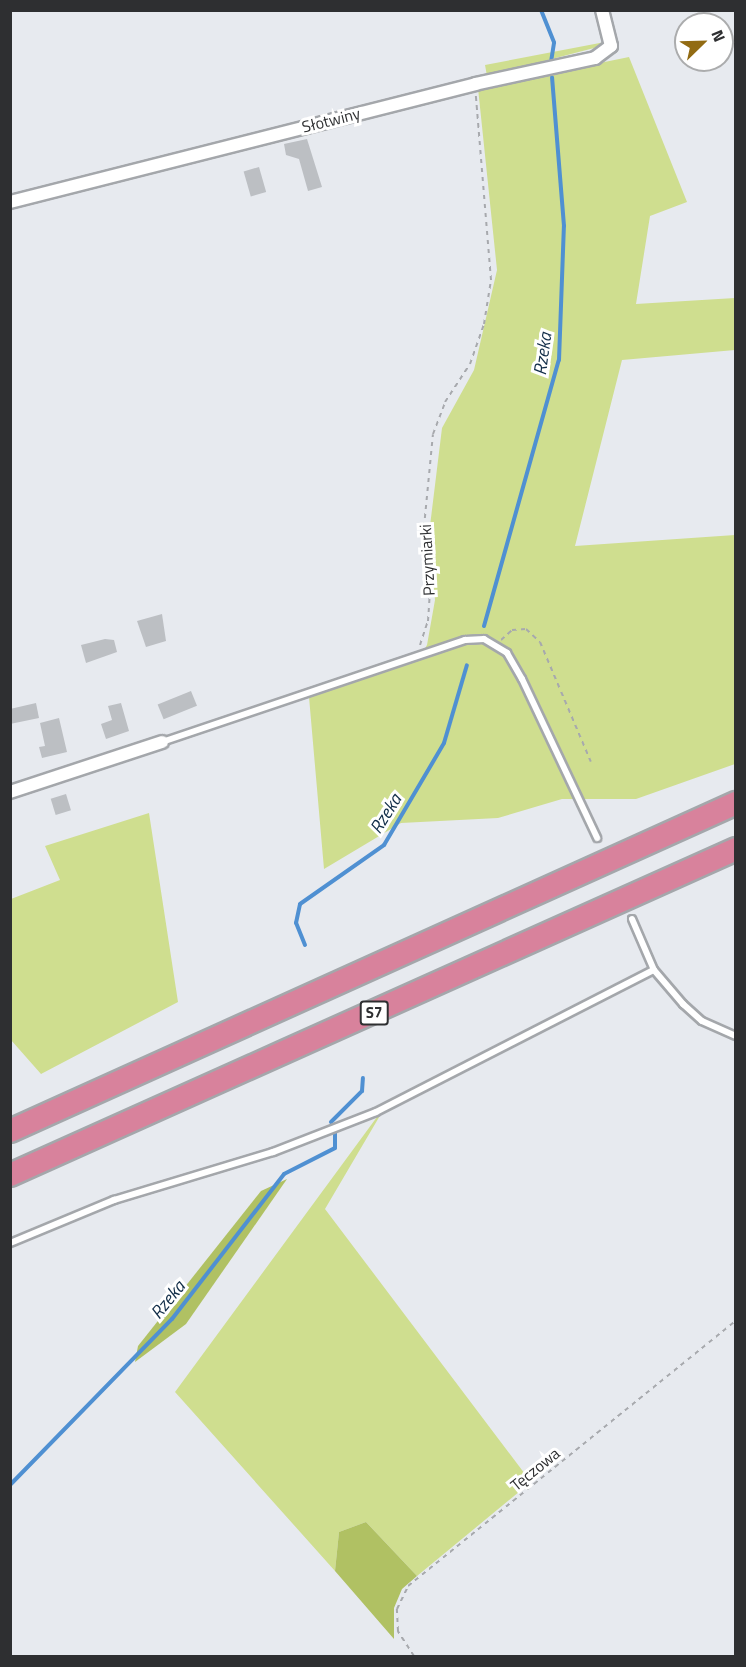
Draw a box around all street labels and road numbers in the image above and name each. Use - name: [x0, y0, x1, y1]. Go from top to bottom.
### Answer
- street label: Słotwiny: [300, 103, 362, 137]
- street label: Przymiarki: [416, 524, 438, 596]
- road number: S7: [359, 1001, 389, 1025]
- street label: Tęczowa: [507, 1443, 563, 1495]

